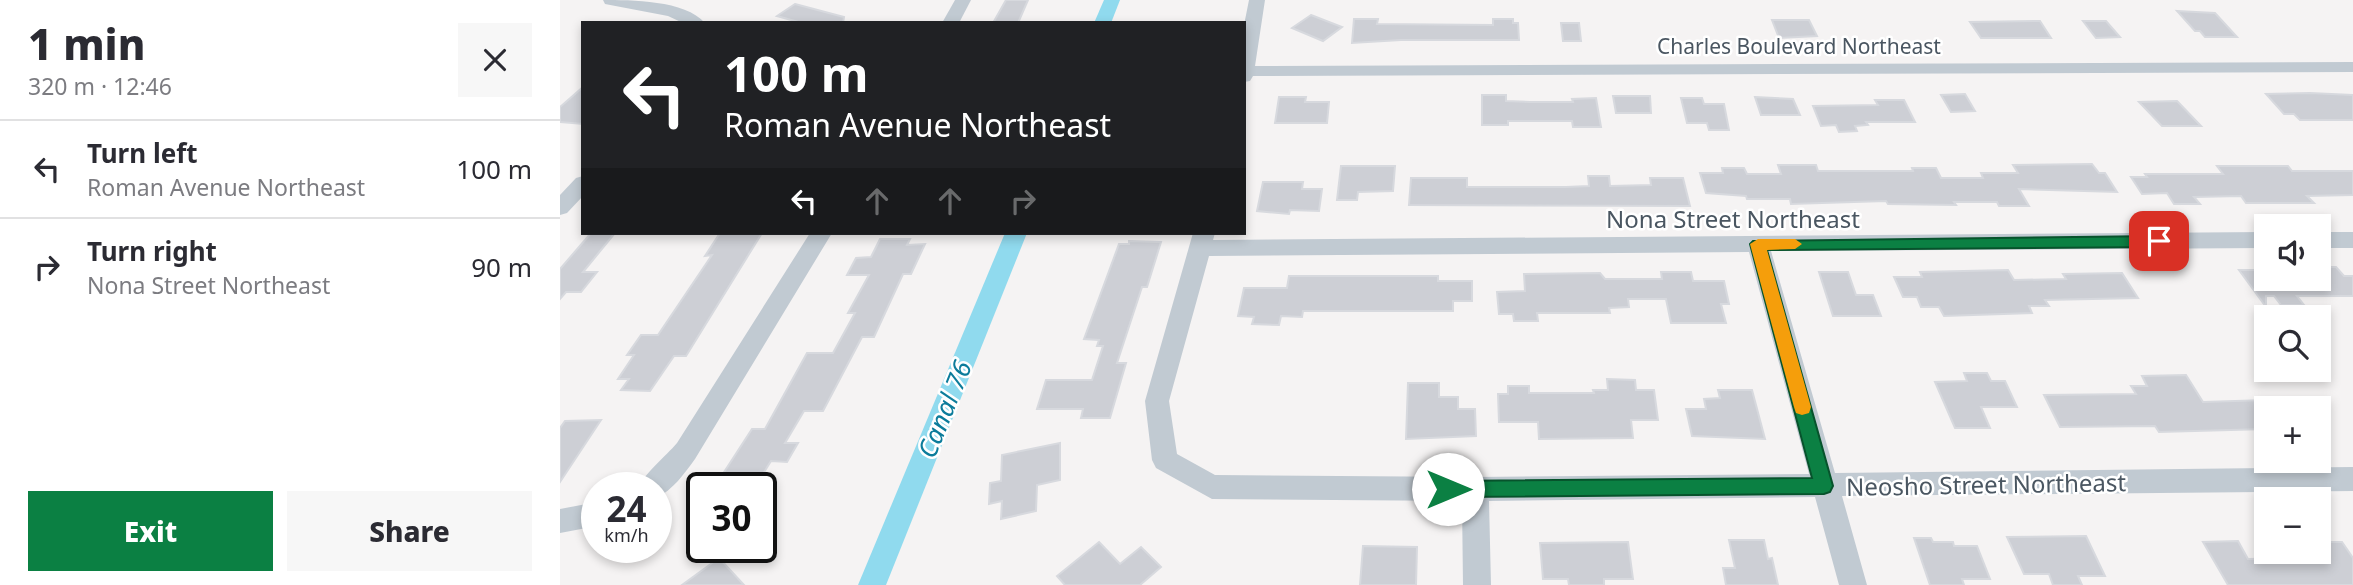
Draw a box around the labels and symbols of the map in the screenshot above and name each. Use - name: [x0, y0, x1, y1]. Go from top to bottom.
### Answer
- street label: Charles Boulevard Northeast: [1657, 32, 1941, 60]
- street label: Nona Street Northeast: [1606, 202, 1860, 235]
- pin: [2129, 211, 2189, 271]
- water label: Canal 76: [908, 354, 980, 463]
- position arrow: [1411, 452, 1485, 526]
- street label: Neosho Street Northeast: [1846, 465, 2127, 503]
- speed limit sign: 30: [686, 472, 777, 563]

